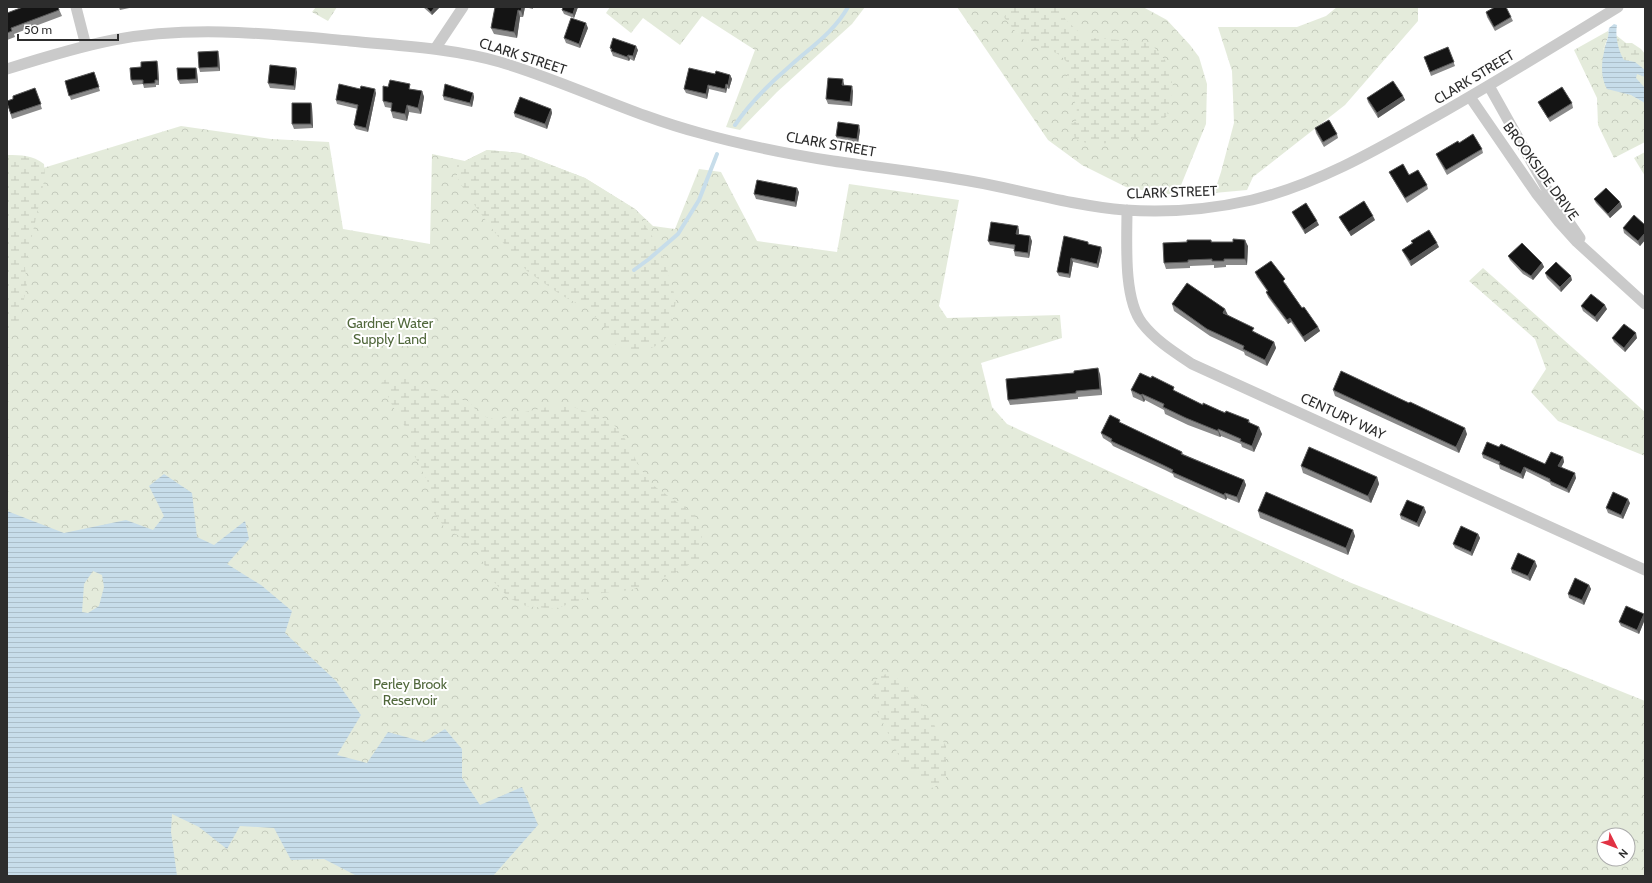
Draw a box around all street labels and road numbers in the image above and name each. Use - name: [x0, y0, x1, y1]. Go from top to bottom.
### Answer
- street label: CLARK STREET: [477, 33, 569, 79]
- street label: CLARK STREET: [1430, 46, 1518, 108]
- street label: BROOKSIDE DRIVE: [1499, 118, 1583, 224]
- street label: CLARK STREET: [785, 127, 878, 161]
- street label: CLARK STREET: [1126, 181, 1218, 203]
- street label: CENTURY WAY: [1298, 388, 1389, 444]

